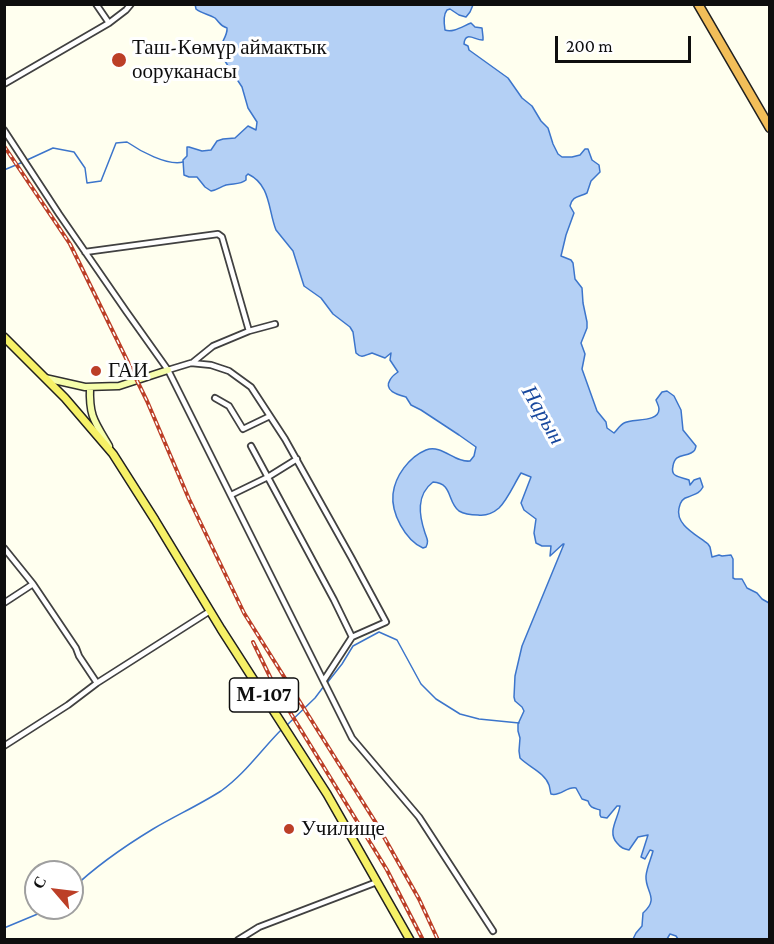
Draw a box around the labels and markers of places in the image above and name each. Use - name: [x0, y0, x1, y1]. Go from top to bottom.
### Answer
- place label: Таш-Көмүр аймактык ооруканасы: [132, 35, 327, 85]
- marker: Таш-Көмүр аймактык ооруканасы: [110, 51, 128, 69]
- place label: ГАИ: [108, 358, 148, 384]
- marker: ГАИ: [89, 364, 103, 378]
- place label: Училище: [301, 816, 385, 842]
- marker: Училище: [282, 822, 296, 836]

